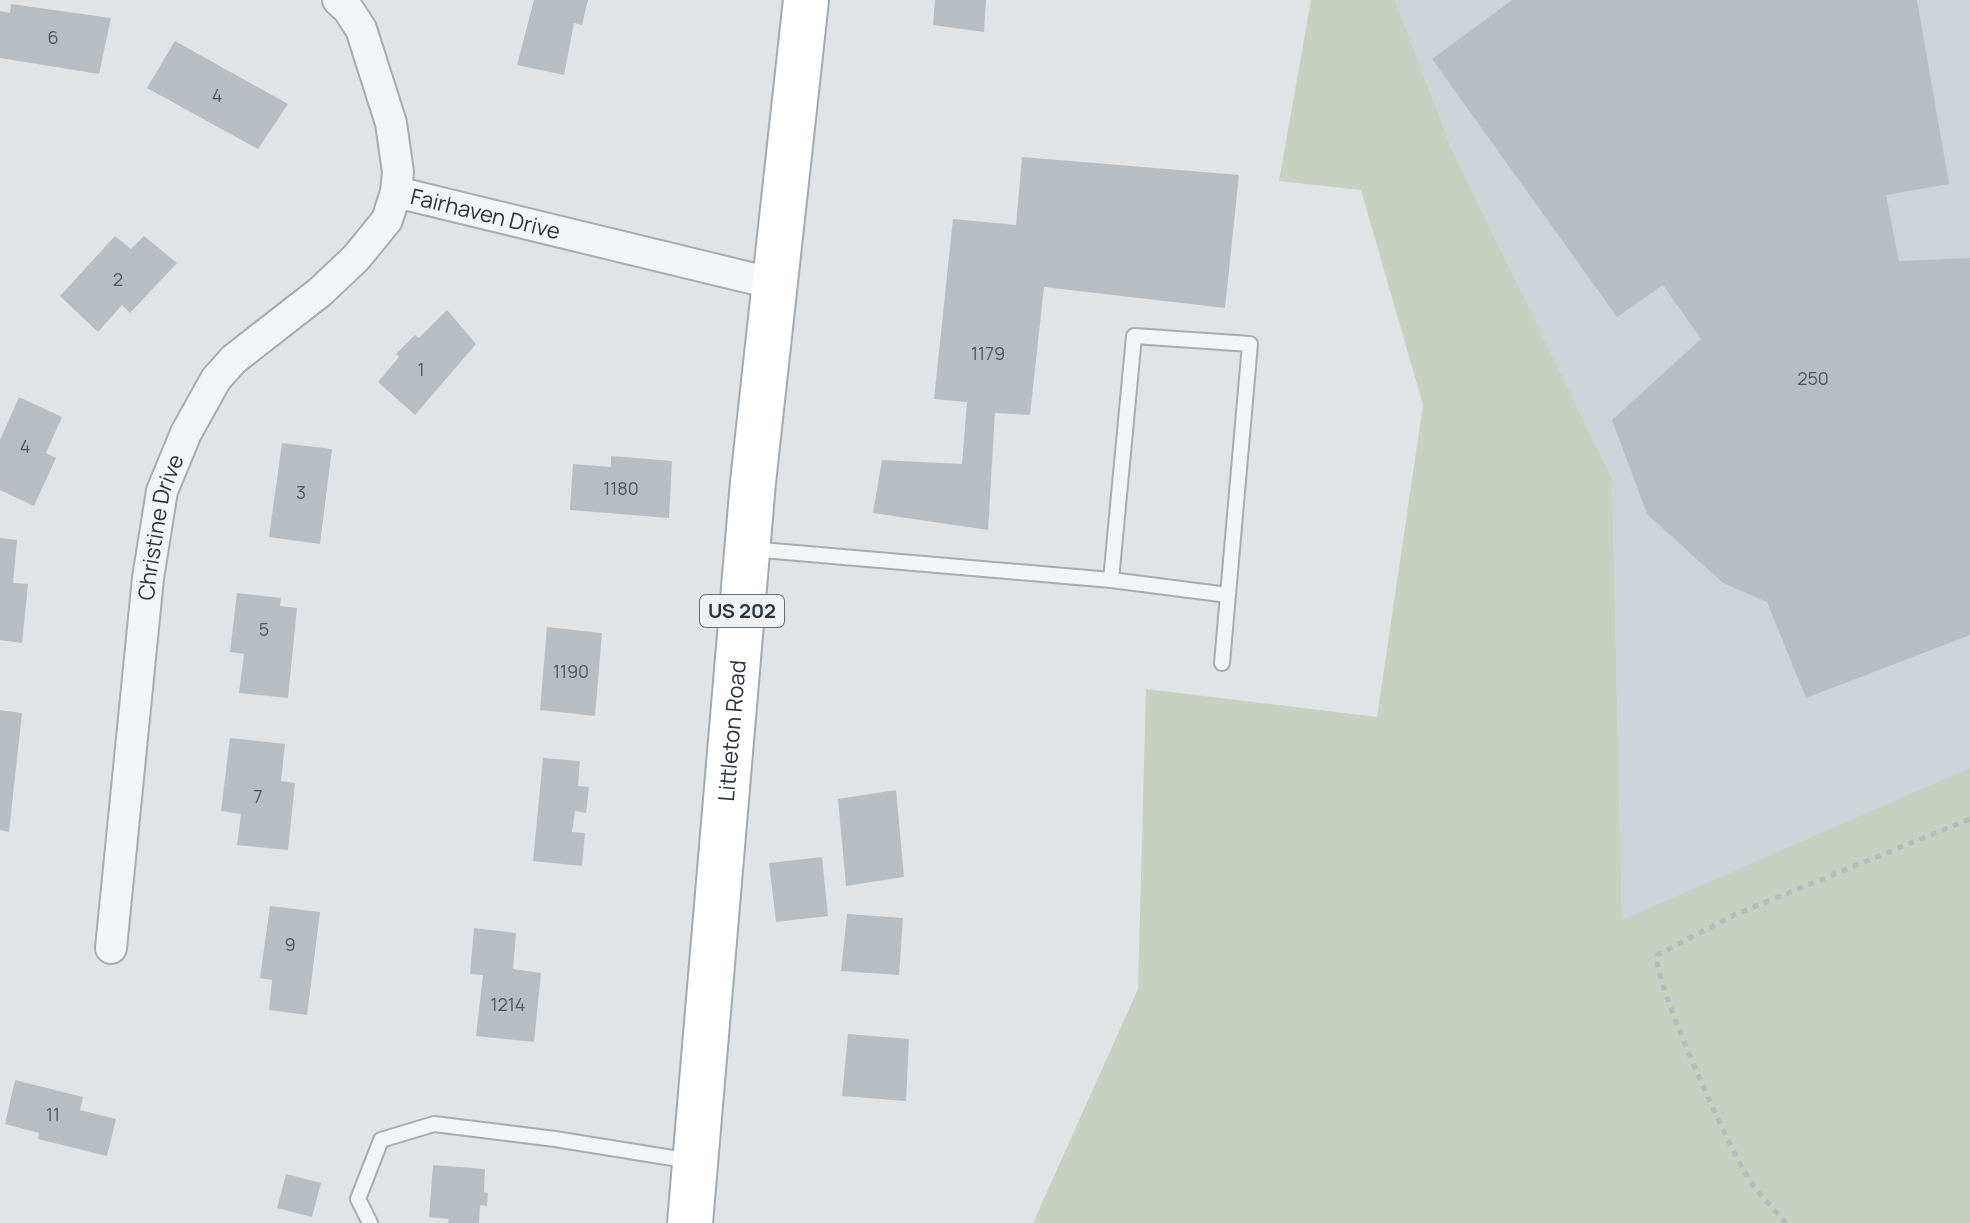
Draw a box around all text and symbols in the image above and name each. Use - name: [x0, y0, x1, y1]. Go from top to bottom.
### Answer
- house number: 6: [47, 25, 59, 49]
- house number: 4: [212, 83, 222, 107]
- street label: Fairhaven Drive: [408, 181, 563, 246]
- house number: 2: [113, 267, 123, 291]
- house number: 1179: [971, 341, 1005, 365]
- house number: 1: [417, 357, 425, 381]
- house number: 250: [1797, 366, 1829, 390]
- house number: 4: [20, 434, 30, 458]
- street label: Christine Drive: [131, 449, 191, 602]
- house number: 1180: [603, 476, 639, 500]
- house number: 3: [296, 480, 306, 504]
- road number: US 202: [700, 595, 784, 627]
- house number: 5: [259, 617, 269, 641]
- house number: 1190: [553, 659, 589, 683]
- street label: Littleton Road: [711, 659, 753, 803]
- house number: 7: [253, 784, 263, 808]
- house number: 9: [284, 932, 296, 956]
- house number: 1214: [491, 992, 525, 1016]
- house number: 11: [46, 1102, 60, 1126]

